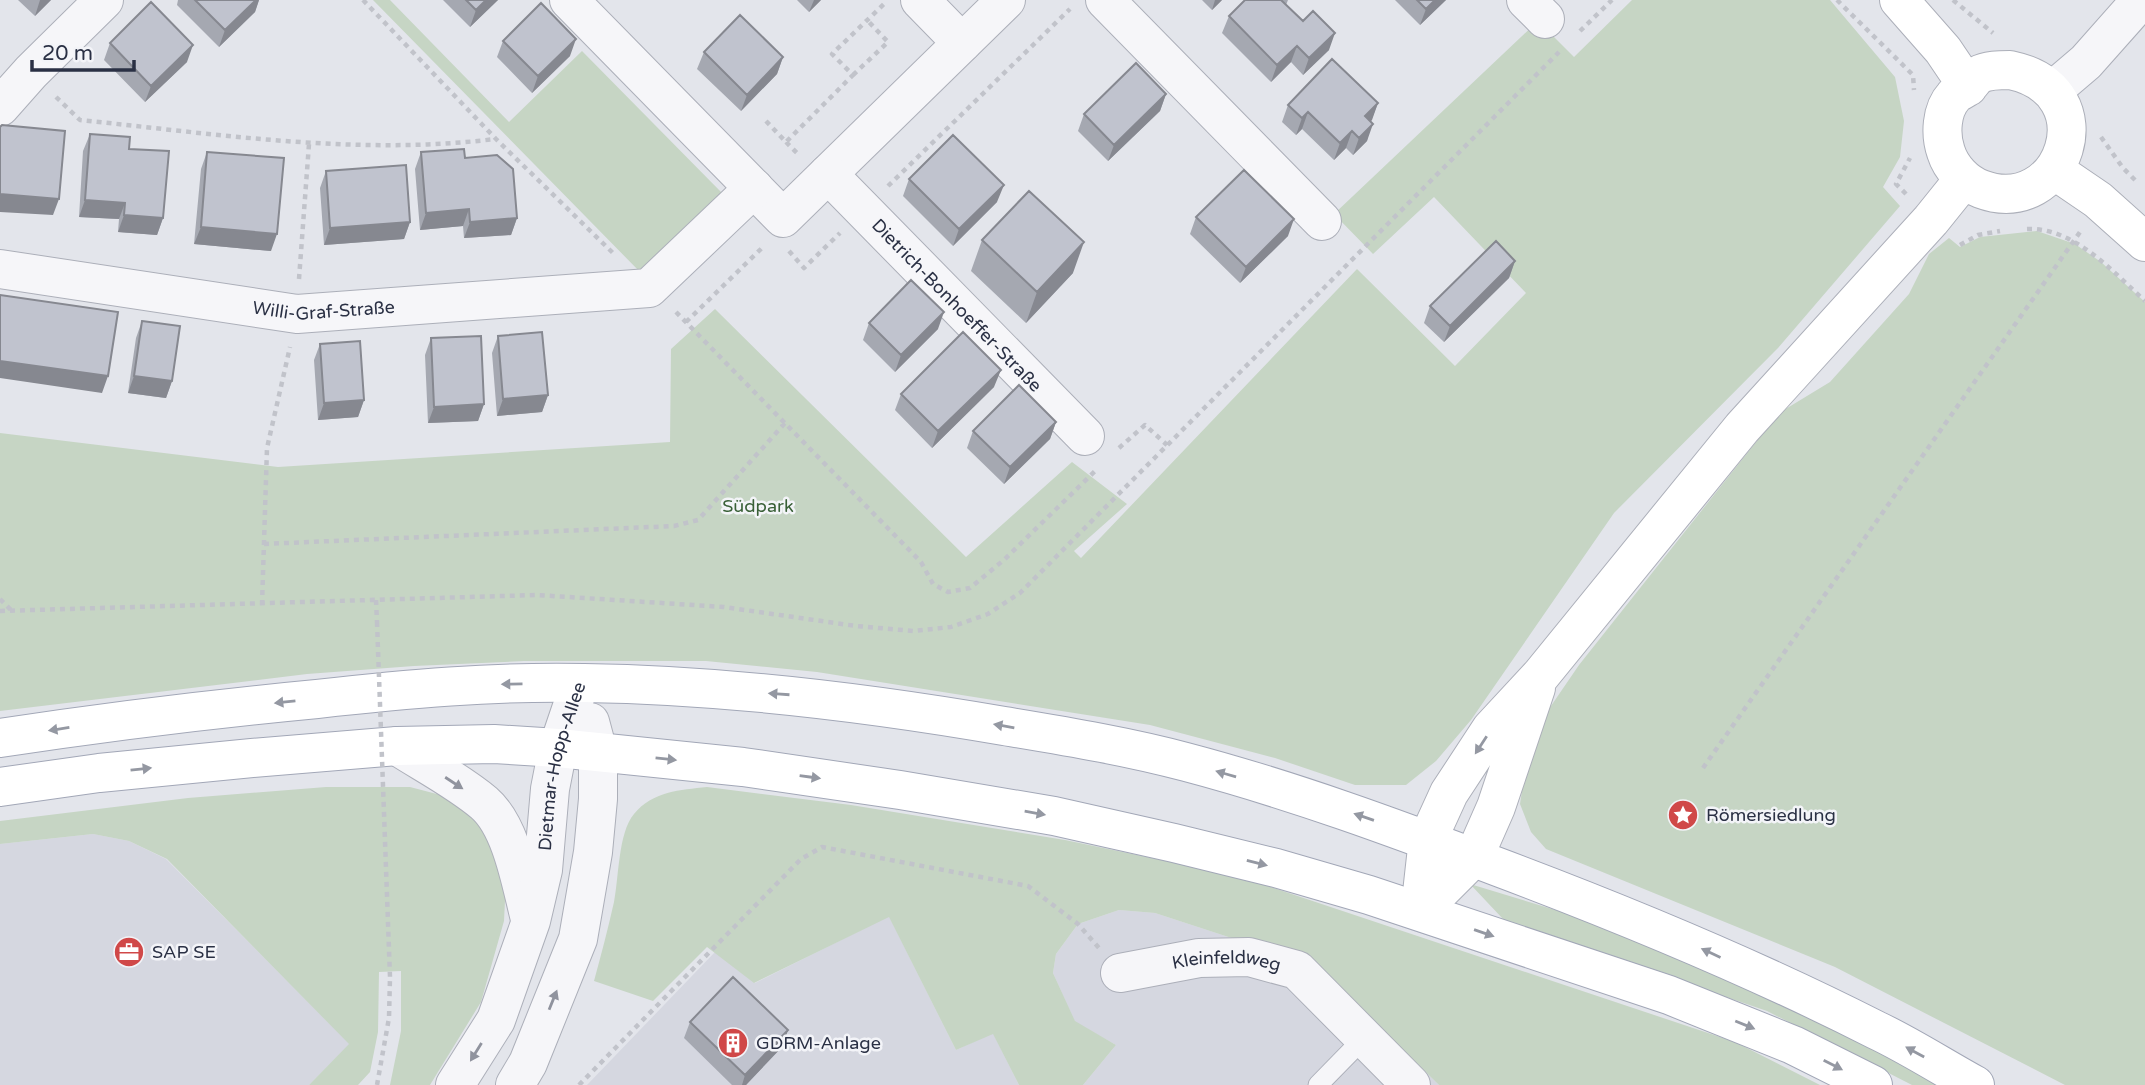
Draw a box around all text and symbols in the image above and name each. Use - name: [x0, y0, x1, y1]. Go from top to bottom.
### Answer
- scale bar: [32, 28, 133, 72]
- text: 20 m: [42, 41, 93, 66]
- street label: Dietrich-Bonhoeffer-Straße: [867, 214, 1047, 397]
- street label: Willi-Graf-Straße: [251, 296, 396, 325]
- park label: Südpark: [722, 495, 794, 517]
- one-way arrow: [500, 678, 522, 690]
- street label: Dietmar-Hopp-Allee: [534, 679, 591, 852]
- one-way arrow: [768, 689, 790, 700]
- one-way arrow: [274, 697, 296, 708]
- one-way arrow: [993, 720, 1015, 731]
- one-way arrow: [48, 724, 70, 735]
- one-way arrow: [1474, 735, 1487, 755]
- one-way arrow: [655, 754, 677, 765]
- one-way arrow: [130, 763, 152, 774]
- one-way arrow: [1216, 768, 1237, 778]
- one-way arrow: [799, 772, 821, 783]
- one-way arrow: [444, 776, 464, 789]
- place icon: Römersiedlung: [1666, 798, 1700, 832]
- place label: Römersiedlung: [1706, 804, 1836, 826]
- one-way arrow: [1024, 808, 1046, 819]
- one-way arrow: [1353, 811, 1374, 822]
- one-way arrow: [1246, 858, 1268, 869]
- one-way arrow: [1474, 928, 1495, 939]
- office icon: SAP SE: [112, 935, 146, 969]
- place label: SAP SE: [152, 941, 216, 963]
- street label: Kleinfeldweg: [1170, 946, 1283, 976]
- one-way arrow: [1700, 947, 1721, 958]
- one-way arrow: [548, 989, 559, 1010]
- one-way arrow: [1734, 1020, 1755, 1031]
- building icon: GDRM-Anlage: [716, 1026, 750, 1060]
- place label: GDRM-Anlage: [756, 1032, 881, 1054]
- one-way arrow: [469, 1043, 482, 1062]
- one-way arrow: [1906, 1046, 1925, 1058]
- one-way arrow: [1823, 1059, 1843, 1070]

